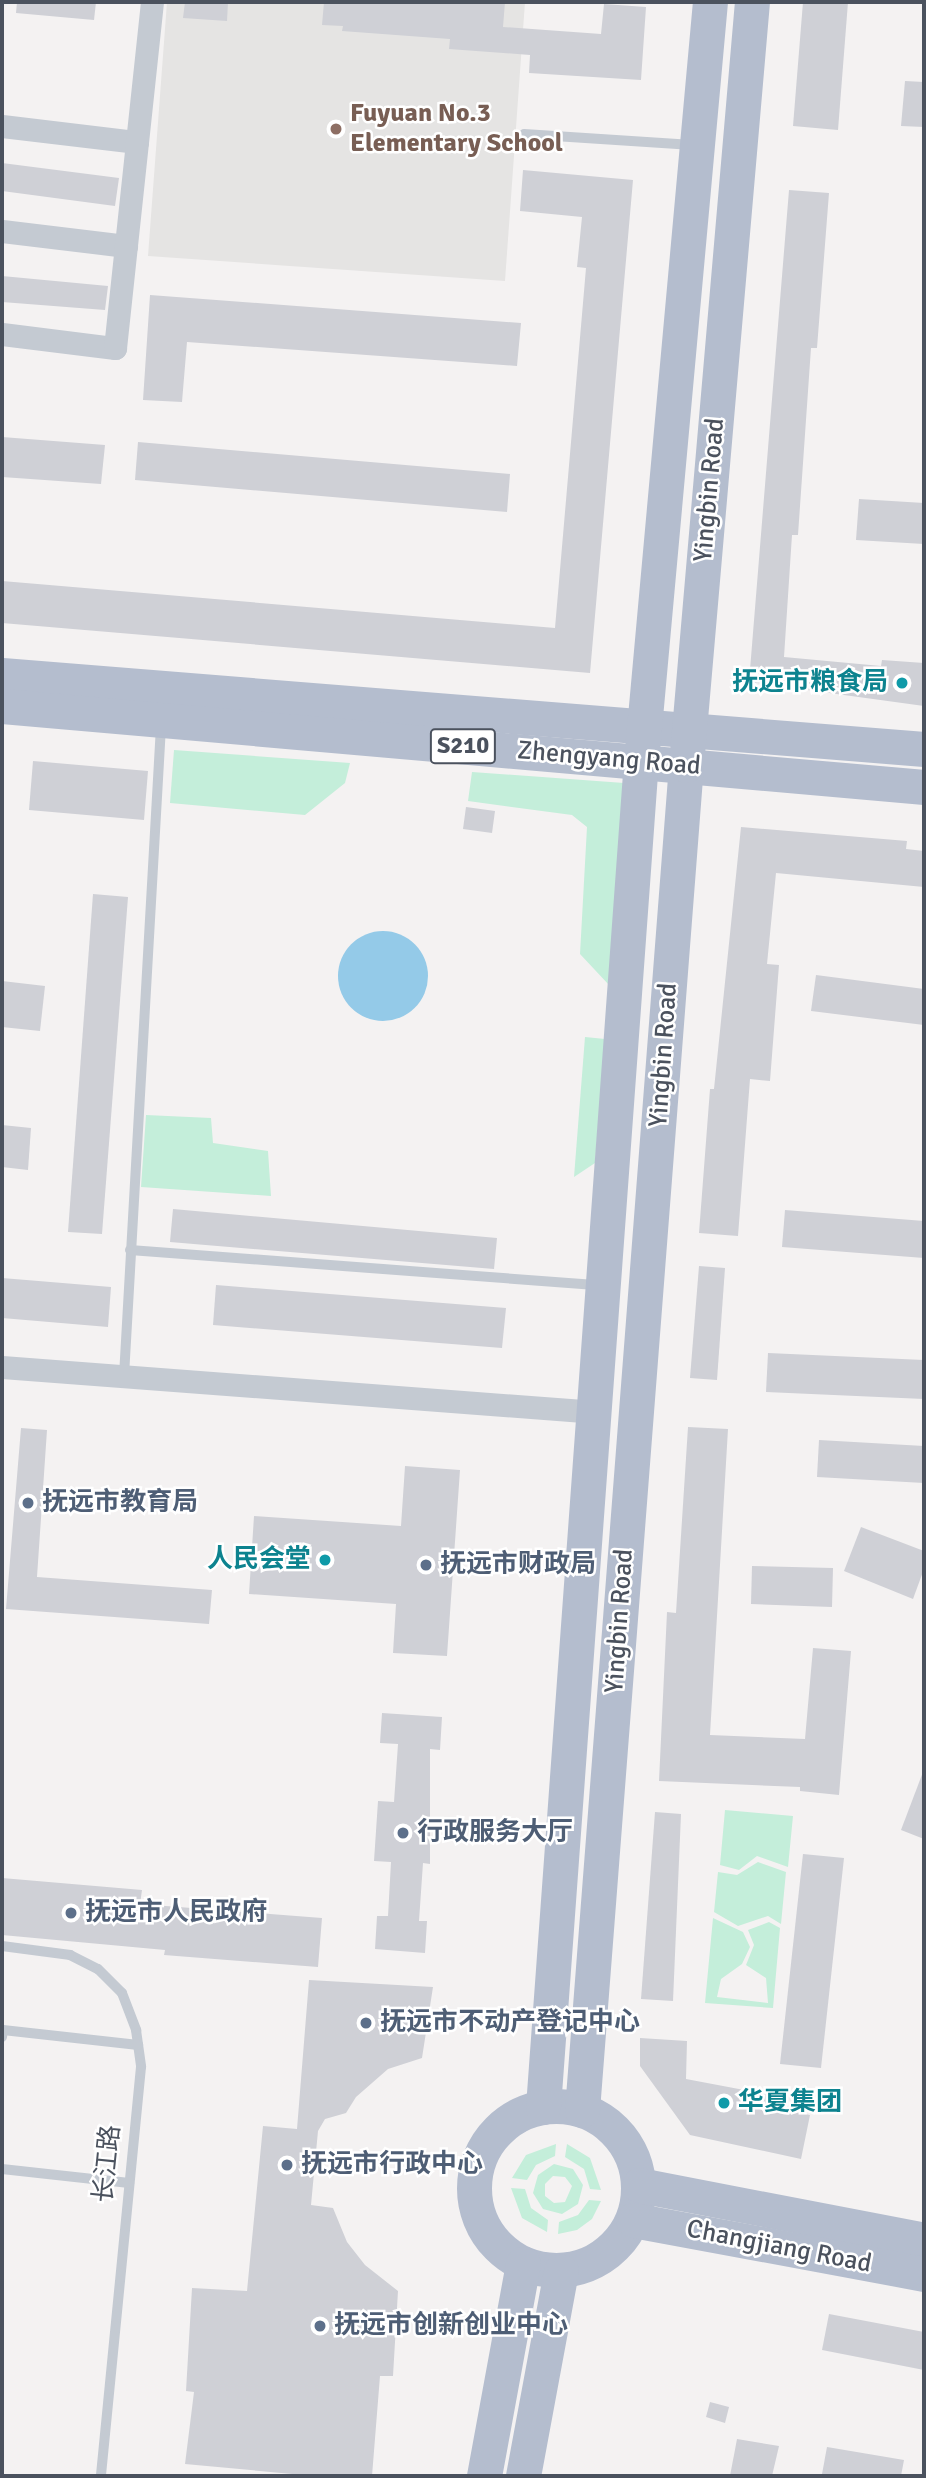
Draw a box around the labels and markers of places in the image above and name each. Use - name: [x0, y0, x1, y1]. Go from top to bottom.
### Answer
- place label: Fuyuan No.3 Elementary School: [350, 98, 563, 160]
- marker: Fuyuan No.3 Elementary School: [328, 121, 344, 137]
- place label: 抚远市粮食局: [732, 667, 888, 699]
- marker: 抚远市粮食局: [894, 675, 910, 691]
- place label: 抚远市教育局: [42, 1487, 198, 1519]
- marker: 抚远市教育局: [20, 1495, 36, 1511]
- place label: 人民会堂: [207, 1544, 311, 1576]
- place label: 抚远市财政局: [440, 1549, 596, 1581]
- marker: 人民会堂: [317, 1552, 333, 1568]
- marker: 抚远市财政局: [418, 1557, 434, 1573]
- place label: 行政服务大厅: [417, 1817, 573, 1849]
- marker: 行政服务大厅: [395, 1825, 411, 1841]
- place label: 抚远市人民政府: [85, 1897, 267, 1929]
- marker: 抚远市人民政府: [63, 1905, 79, 1921]
- place label: 抚远市不动产登记中心: [380, 2007, 640, 2039]
- marker: 抚远市不动产登记中心: [358, 2015, 374, 2031]
- place label: 华夏集团: [738, 2087, 842, 2119]
- marker: 华夏集团: [716, 2095, 732, 2111]
- place label: 抚远市行政中心: [301, 2149, 483, 2181]
- marker: 抚远市行政中心: [279, 2157, 295, 2173]
- place label: 抚远市创新创业中心: [334, 2310, 568, 2342]
- marker: 抚远市创新创业中心: [312, 2318, 328, 2334]

